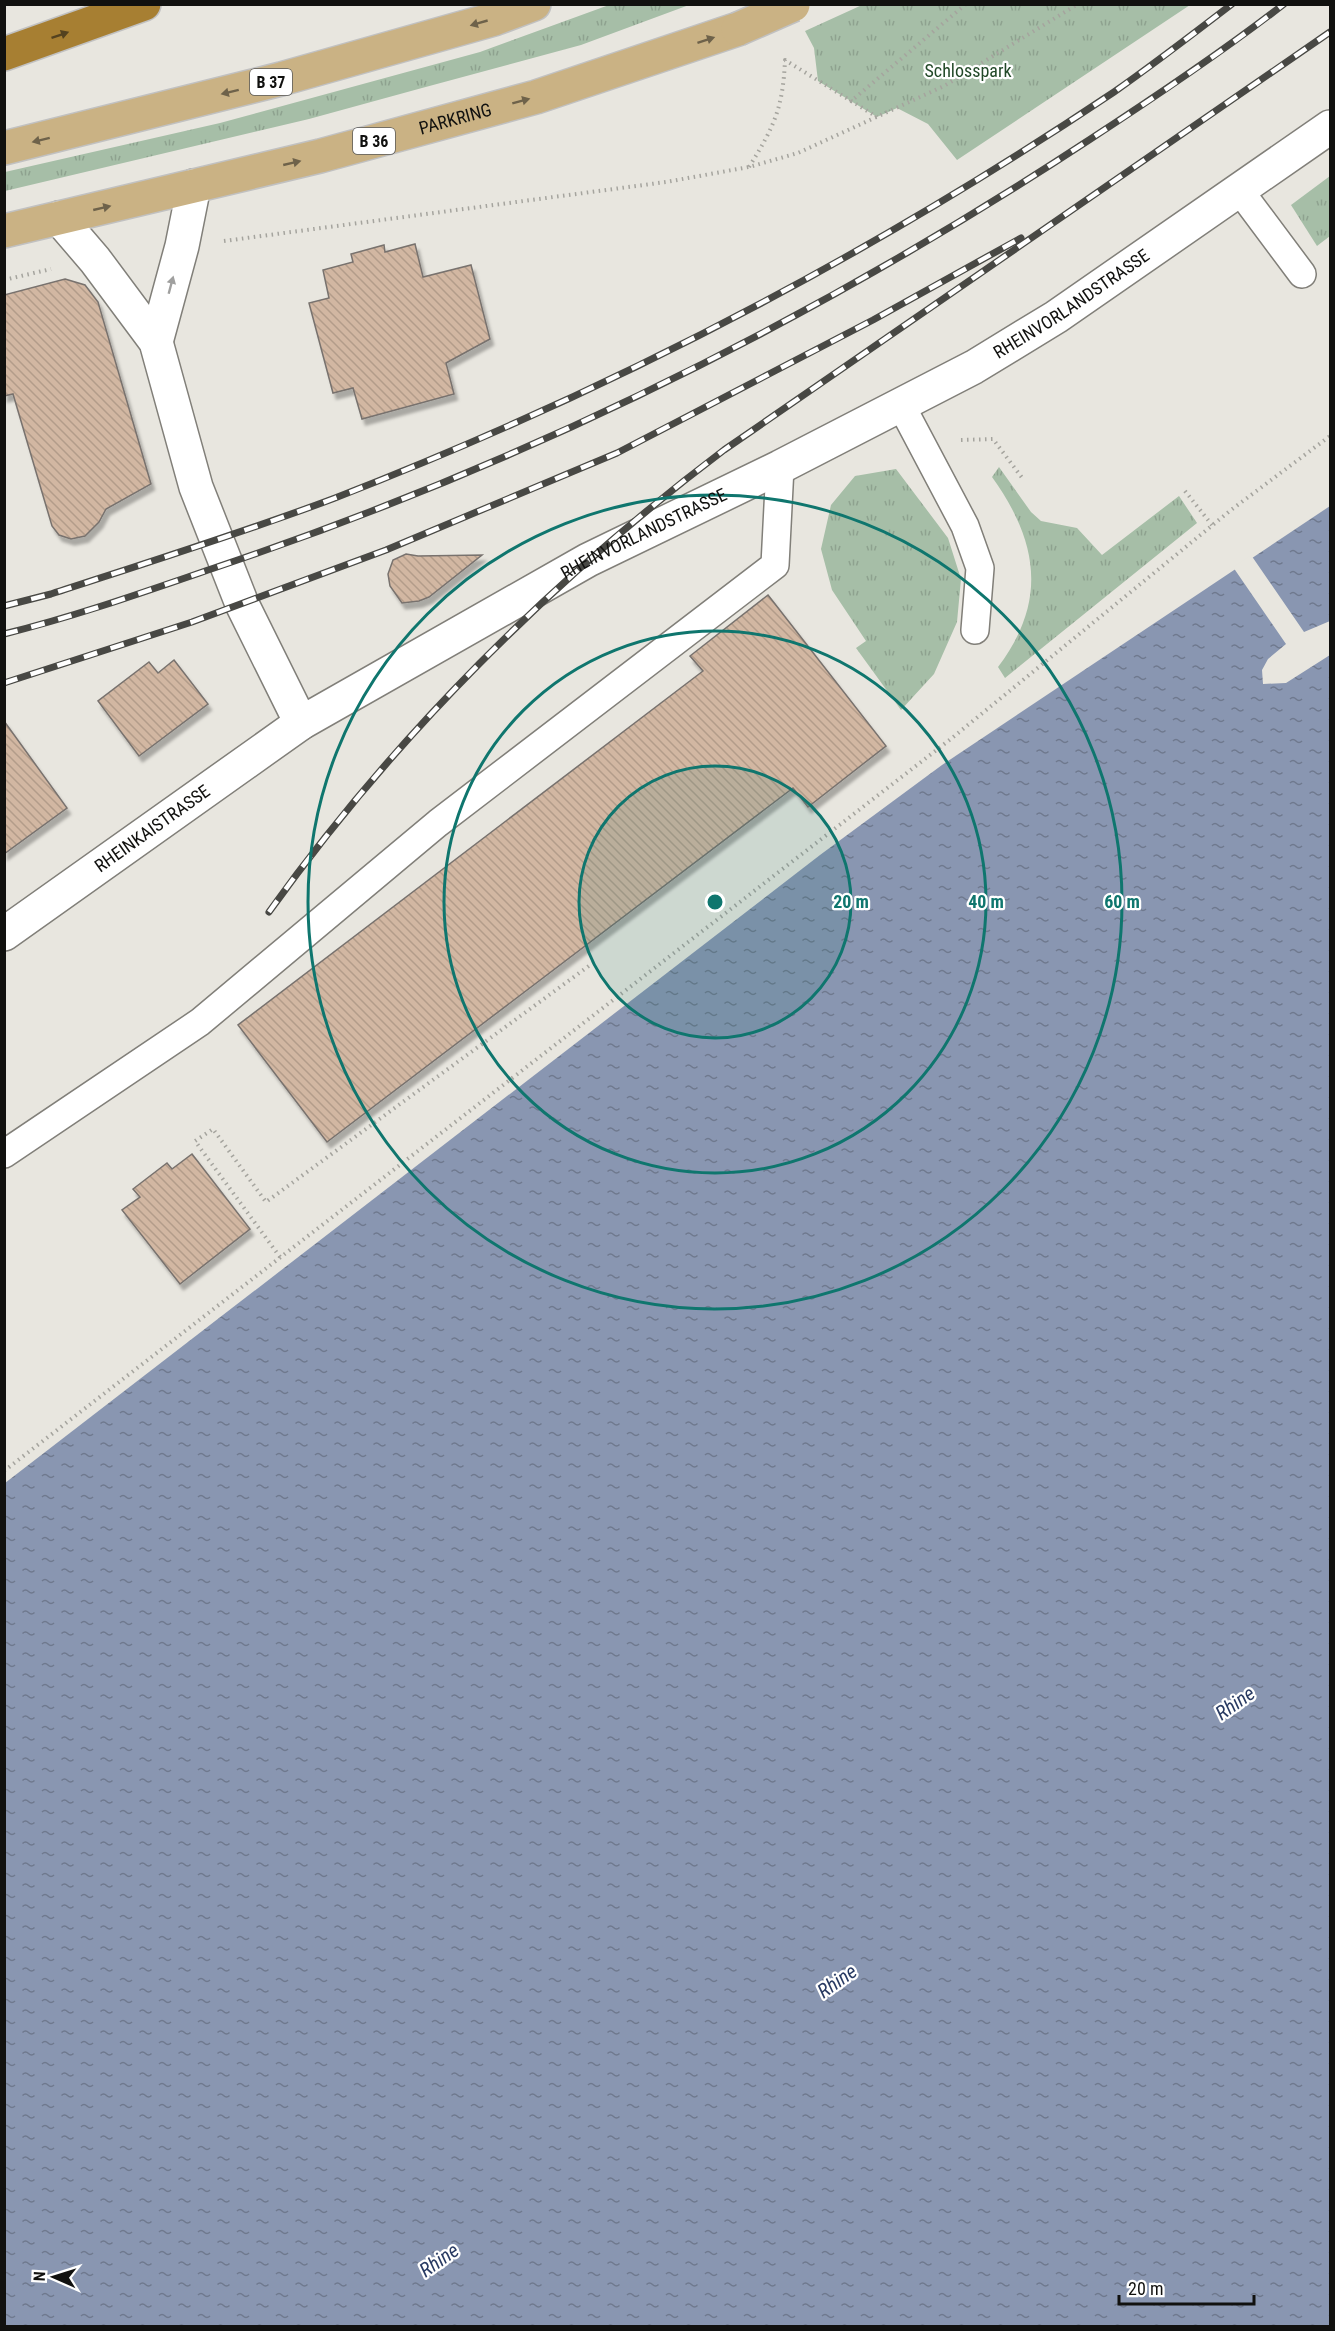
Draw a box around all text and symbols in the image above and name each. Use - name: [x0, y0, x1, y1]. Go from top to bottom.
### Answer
- one-way arrow: [470, 19, 488, 29]
- one-way arrow: [51, 30, 69, 40]
- one-way arrow: [697, 34, 715, 44]
- park label: Schlosspark: [924, 60, 1012, 81]
- road number: B 37: [250, 69, 292, 95]
- one-way arrow: [221, 87, 240, 97]
- one-way arrow: [512, 96, 530, 105]
- street label: PARKRING: [416, 99, 494, 139]
- road number: B 36: [353, 128, 395, 154]
- one-way arrow: [32, 135, 51, 145]
- one-way arrow: [283, 157, 301, 167]
- one-way arrow: [93, 203, 112, 212]
- street label: RHEINVORLANDSTRASSE: [989, 245, 1153, 363]
- one-way arrow: [167, 276, 176, 294]
- street label: RHEINVORLANDSTRASSE: [557, 483, 730, 583]
- street label: RHEINKAISTRASSE: [90, 780, 214, 876]
- text: 20 m: [833, 891, 869, 912]
- text: 40 m: [968, 891, 1004, 912]
- text: 60 m: [1104, 891, 1140, 912]
- centre of rings: [705, 892, 725, 912]
- water label: Rhine: [1211, 1681, 1259, 1725]
- water label: Rhine: [813, 1959, 861, 2003]
- water label: Rhine: [415, 2238, 463, 2282]
- north arrow: [24, 2247, 84, 2307]
- scale bar: [1119, 2268, 1254, 2306]
- text: N: [30, 2271, 49, 2282]
- text: 20 m: [1128, 2278, 1163, 2299]

